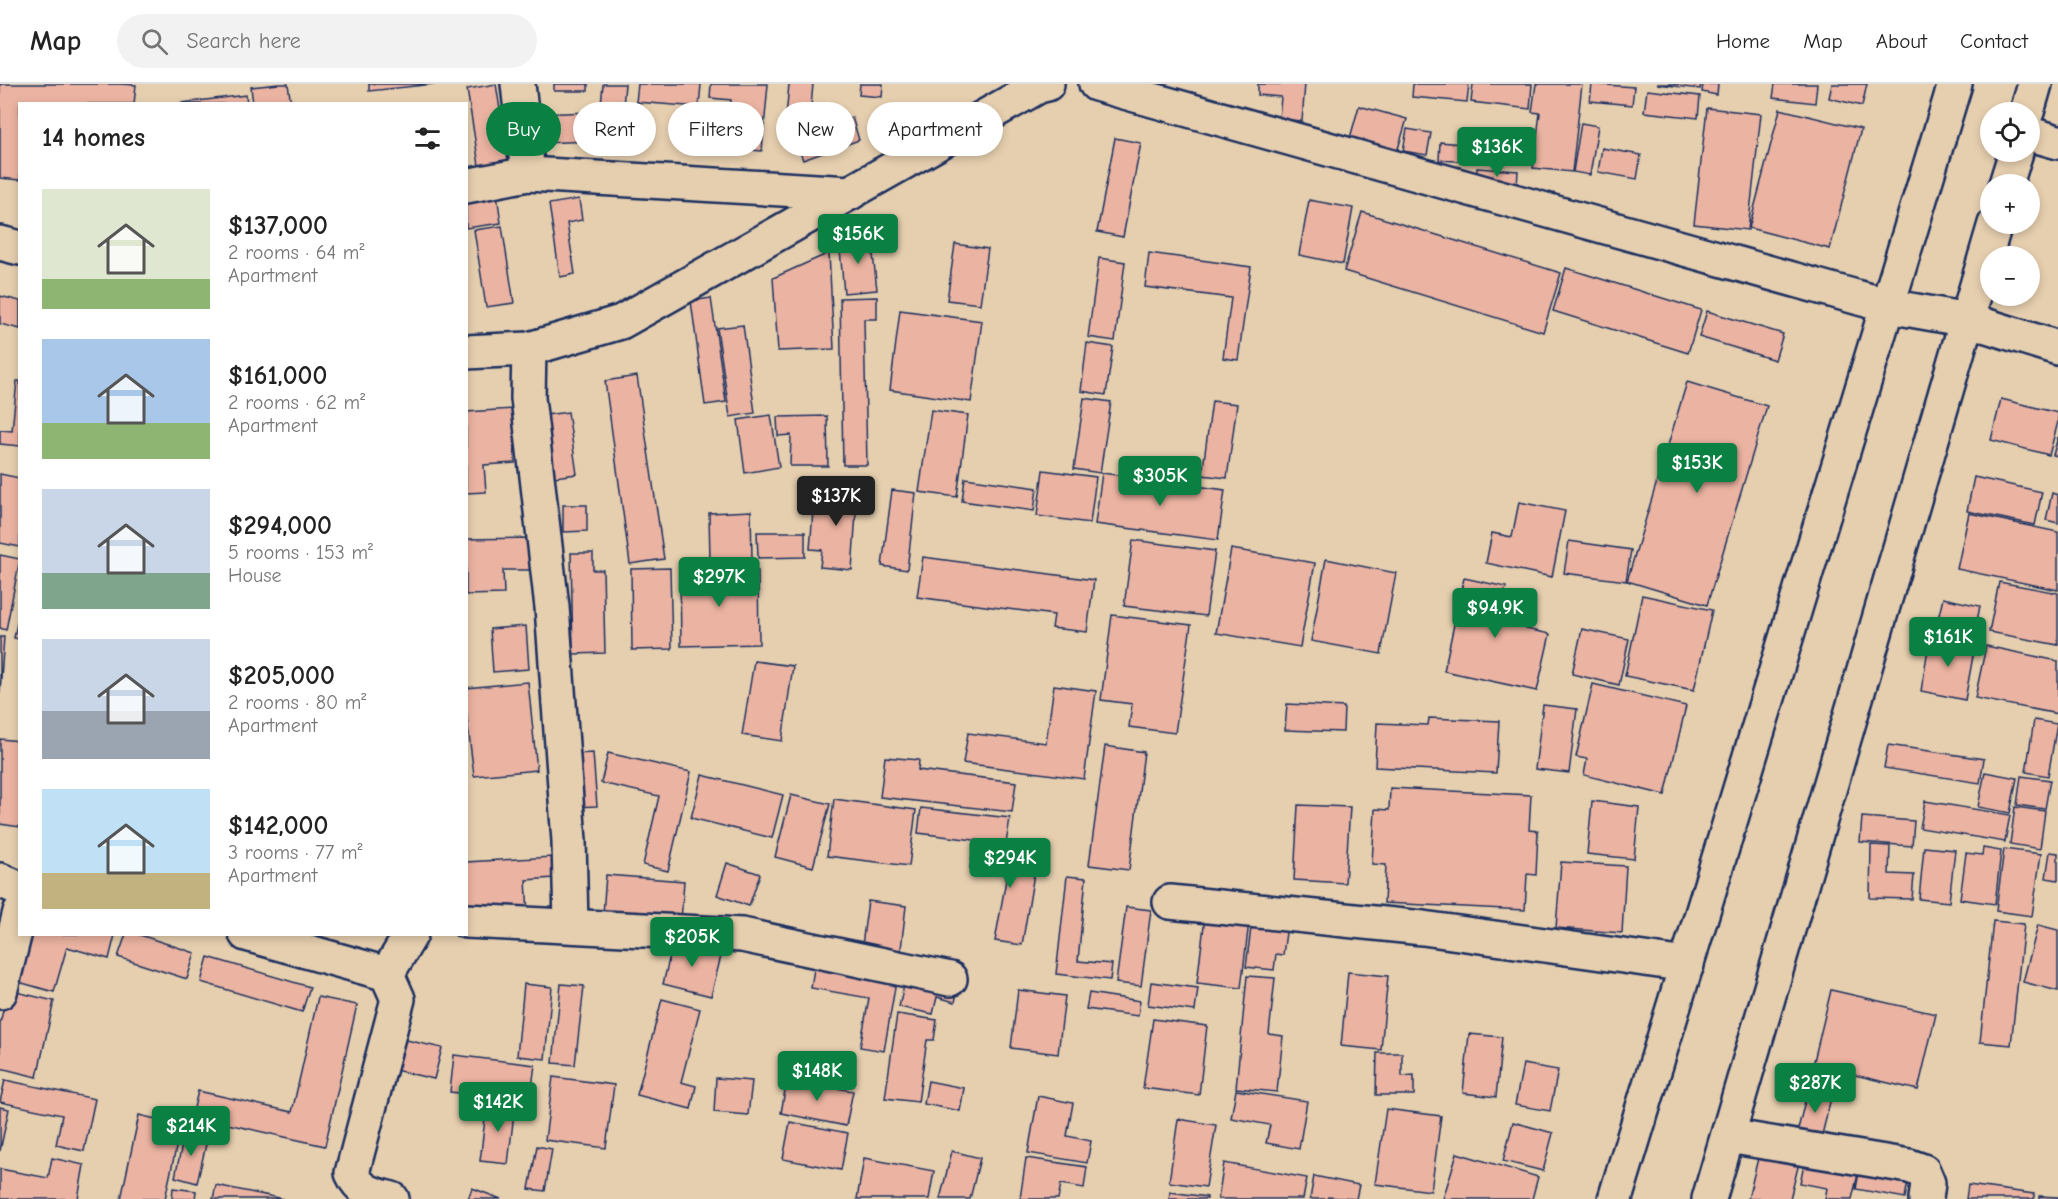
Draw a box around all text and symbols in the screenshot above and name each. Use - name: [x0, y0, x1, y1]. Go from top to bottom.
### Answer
- search box: [117, 14, 537, 68]
- text: Map: [30, 25, 81, 57]
- icon: search: [138, 25, 171, 58]
- text: Search here: [186, 28, 301, 54]
- text: Home: [1716, 29, 1770, 53]
- text: Map: [1803, 29, 1843, 53]
- text: About: [1876, 29, 1927, 53]
- text: Contact: [1960, 29, 2028, 53]
- chip: Buy: [486, 102, 561, 156]
- chip: Rent: [573, 102, 656, 156]
- chip: Filters: [668, 102, 764, 156]
- chip: New: [776, 102, 855, 156]
- chip: Apartment: [867, 102, 1003, 156]
- map controls: [1980, 102, 2040, 306]
- button: locate: [1980, 102, 2040, 162]
- icon: filters: [411, 122, 444, 155]
- text: 14 homes: [42, 123, 145, 153]
- pin: $136K: [1455, 127, 1539, 178]
- text: $136K: [1471, 135, 1523, 158]
- button: +: [1980, 174, 2040, 234]
- text: $137,000: [228, 211, 328, 241]
- icon: home: [90, 213, 162, 285]
- pin: $156K: [816, 214, 900, 265]
- text: $156K: [832, 222, 884, 245]
- text: 2 rooms · 64 m²: [228, 241, 364, 264]
- button: −: [1980, 246, 2040, 306]
- text: Apartment: [228, 264, 318, 287]
- text: $161,000: [228, 361, 327, 391]
- icon: home: [90, 363, 162, 435]
- text: 2 rooms · 62 m²: [228, 391, 365, 414]
- text: Apartment: [228, 414, 318, 437]
- pin: $153K: [1655, 443, 1739, 494]
- text: $153K: [1671, 451, 1723, 474]
- pin: $305K: [1118, 456, 1202, 507]
- text: $305K: [1132, 464, 1188, 487]
- pin: $137K: [794, 476, 878, 527]
- text: $137K: [811, 484, 861, 507]
- text: $294,000: [228, 511, 332, 541]
- icon: home: [90, 513, 162, 585]
- text: 5 rooms · 153 m²: [228, 541, 373, 564]
- pin: $297K: [677, 557, 761, 608]
- text: House: [228, 564, 282, 587]
- text: $297K: [693, 565, 745, 588]
- pin: $94.9K: [1446, 588, 1544, 639]
- text: $94.9K: [1466, 596, 1524, 619]
- pin: $161K: [1906, 617, 1990, 668]
- text: $161K: [1923, 625, 1973, 648]
- text: $205,000: [228, 661, 335, 691]
- icon: home: [90, 663, 162, 735]
- text: 2 rooms · 80 m²: [228, 691, 366, 714]
- text: Apartment: [228, 714, 318, 737]
- text: $142,000: [228, 811, 328, 841]
- icon: home: [90, 813, 162, 885]
- pin: $294K: [968, 838, 1052, 889]
- text: 3 rooms · 77 m²: [228, 841, 362, 864]
- text: $294K: [983, 846, 1037, 869]
- text: Apartment: [228, 864, 318, 887]
- pin: $205K: [650, 917, 734, 968]
- text: $205K: [664, 925, 720, 948]
- pin: $148K: [775, 1051, 859, 1102]
- text: $148K: [792, 1059, 842, 1082]
- pin: $287K: [1773, 1063, 1857, 1114]
- text: $287K: [1789, 1071, 1841, 1094]
- pin: $142K: [456, 1082, 540, 1133]
- text: $142K: [473, 1090, 523, 1113]
- pin: $214K: [149, 1106, 233, 1157]
- text: $214K: [166, 1114, 216, 1137]

